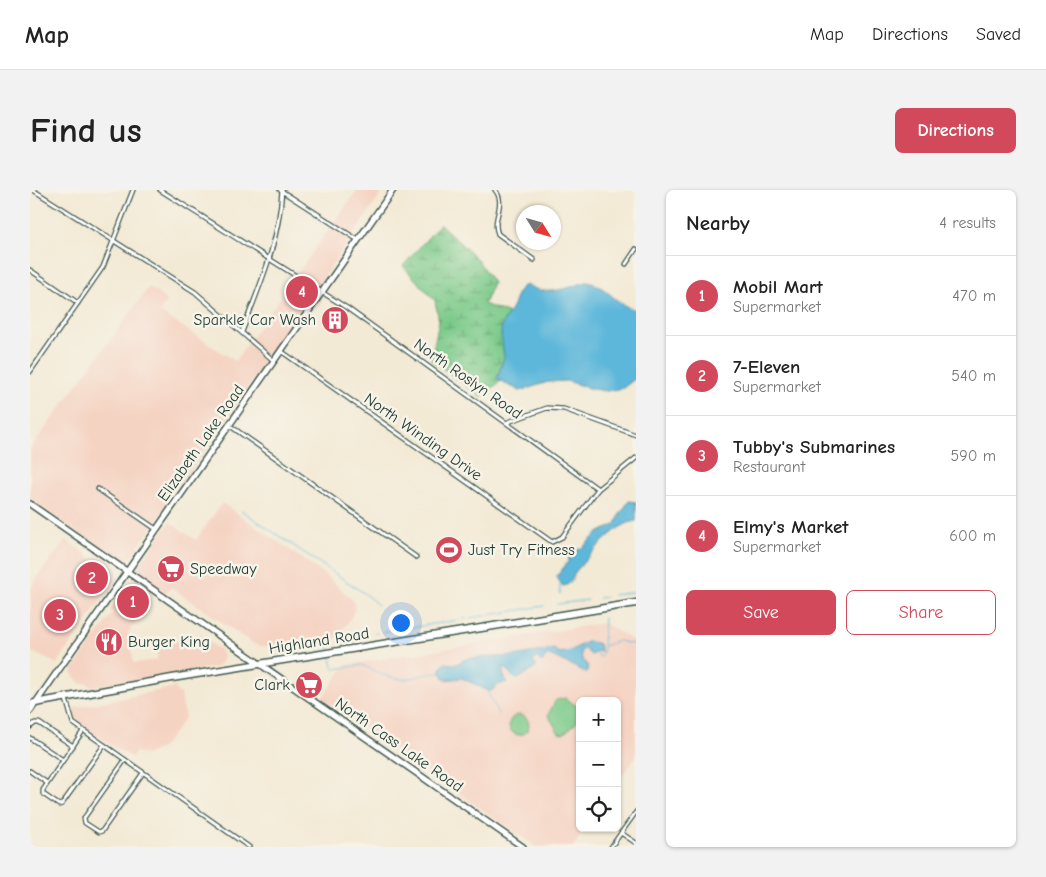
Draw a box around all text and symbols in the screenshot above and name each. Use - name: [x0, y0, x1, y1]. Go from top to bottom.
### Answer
- text: Map: [25, 21, 69, 49]
- text: Map: [810, 24, 844, 45]
- text: Directions: [872, 24, 948, 45]
- text: Saved: [976, 24, 1021, 45]
- button: Directions: [895, 108, 1016, 153]
- text: Find us: [30, 110, 142, 151]
- north arrow: [516, 205, 561, 250]
- text: Nearby: [686, 211, 750, 235]
- text: 4 results: [939, 214, 996, 232]
- pin: 4: [286, 273, 318, 311]
- text: Mobil Mart: [733, 276, 823, 298]
- text: 1: [699, 287, 705, 305]
- text: 470 m: [952, 287, 996, 305]
- text: Supermarket: [733, 298, 821, 316]
- building icon: Sparkle Car Wash: [320, 305, 350, 335]
- place label: Sparkle Car Wash: [193, 311, 316, 329]
- street label: North Roslyn Road: [411, 335, 525, 423]
- text: 7-Eleven: [733, 356, 800, 378]
- text: 2: [698, 367, 706, 385]
- text: 540 m: [951, 367, 996, 385]
- text: Supermarket: [733, 378, 821, 396]
- street label: Elizabeth Lake Road: [154, 381, 248, 505]
- street label: North Winding Drive: [361, 390, 485, 484]
- text: Tubby's Submarines: [733, 436, 895, 458]
- text: 3: [698, 447, 706, 465]
- text: 590 m: [951, 447, 996, 465]
- text: Restaurant: [733, 458, 805, 476]
- text: Elmy's Market: [733, 516, 848, 538]
- text: 4: [698, 527, 706, 545]
- text: 600 m: [949, 527, 996, 545]
- sports icon: Just Try Fitness: [434, 535, 464, 565]
- text: Supermarket: [733, 538, 821, 556]
- place label: Just Try Fitness: [468, 541, 575, 559]
- supermarket icon: Speedway: [156, 554, 186, 584]
- pin: 2: [76, 559, 108, 597]
- place label: Speedway: [190, 560, 257, 578]
- pin: 1: [117, 583, 149, 621]
- button: Save: [686, 590, 836, 635]
- button: Share: [846, 590, 996, 635]
- pin: 3: [44, 596, 76, 634]
- your location: [388, 610, 414, 636]
- street label: Highland Road: [268, 624, 370, 658]
- restaurant icon: Burger King: [94, 627, 124, 657]
- place label: Burger King: [128, 633, 210, 651]
- supermarket icon: Clark: [294, 670, 324, 700]
- place label: Clark: [254, 676, 290, 694]
- street label: North Cass Lake Road: [332, 694, 466, 796]
- map controls: [576, 697, 621, 832]
- button: +: [576, 697, 621, 742]
- button: −: [576, 742, 621, 787]
- button: locate: [576, 787, 621, 832]

